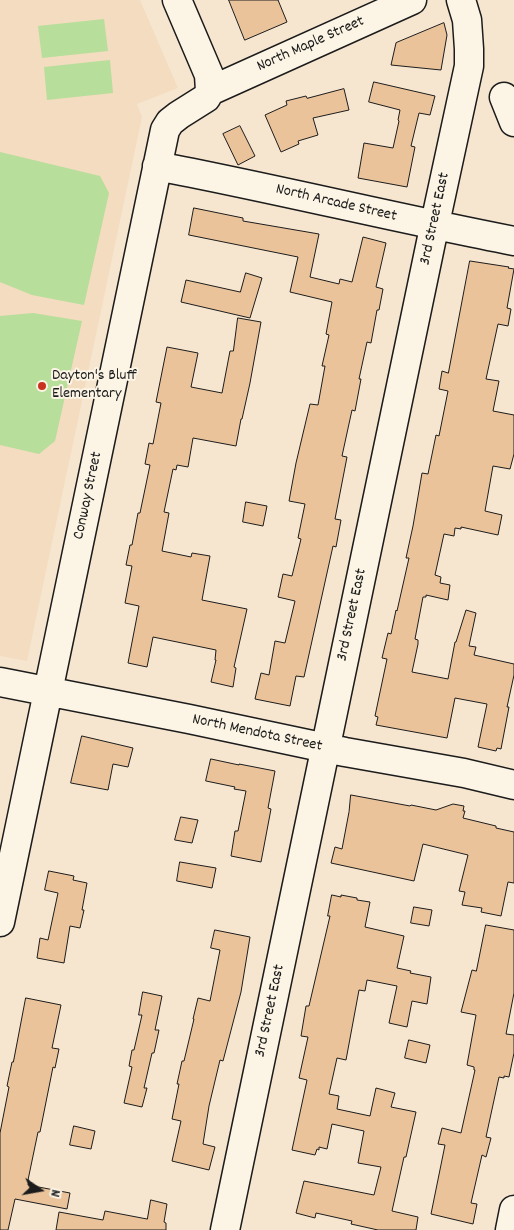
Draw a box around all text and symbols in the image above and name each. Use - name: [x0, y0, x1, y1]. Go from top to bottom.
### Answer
- street label: North Maple Street: [254, 13, 368, 77]
- street label: 3rd Street East: [417, 171, 455, 267]
- street label: North Arcade Street: [274, 181, 398, 227]
- place label: Dayton's Bluff Elementary: [52, 367, 137, 405]
- marker: Dayton's Bluff Elementary: [36, 380, 48, 392]
- street label: Conway Street: [70, 450, 108, 542]
- street label: 3rd Street East: [334, 567, 372, 663]
- street label: North Mendota Street: [190, 711, 324, 757]
- street label: 3rd Street East: [252, 963, 290, 1059]
- north arrow: [15, 1165, 65, 1215]
- text: N: [44, 1188, 65, 1199]

